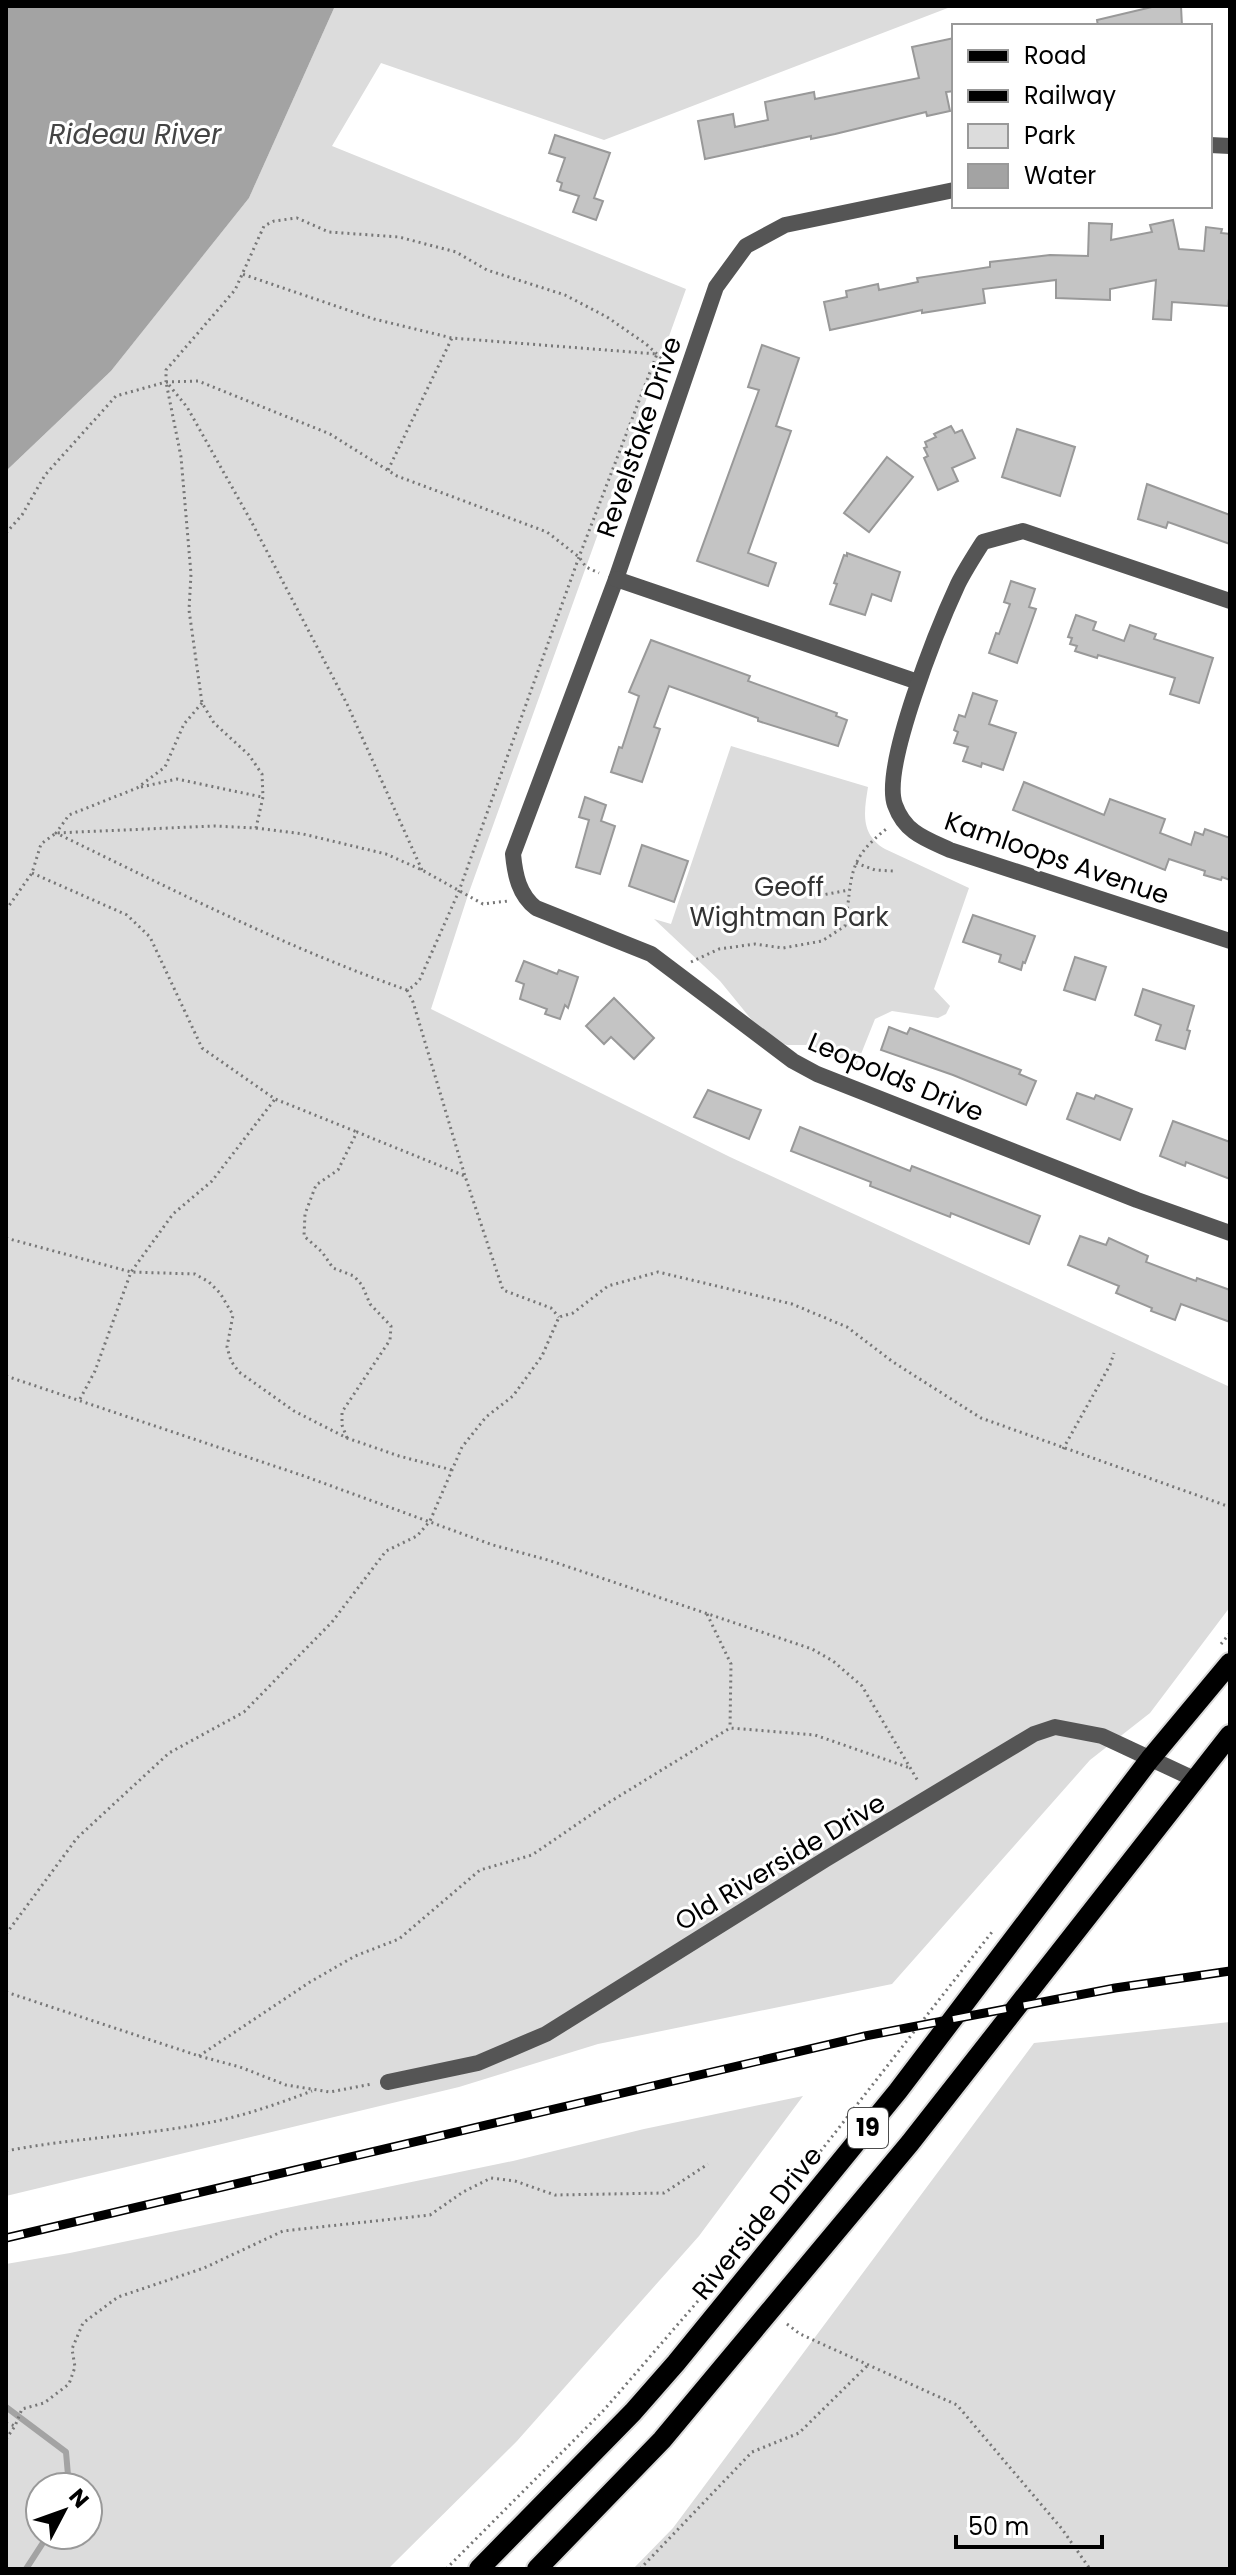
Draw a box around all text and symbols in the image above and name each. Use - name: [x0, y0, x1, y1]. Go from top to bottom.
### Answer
- legend: [952, 24, 1212, 208]
- text: Road: [1024, 39, 1086, 72]
- text: Railway: [1024, 79, 1117, 112]
- water label: Rideau River: [49, 115, 222, 154]
- text: Park: [1024, 119, 1076, 152]
- text: Water: [1024, 159, 1096, 192]
- street label: Revelstoke Drive: [588, 332, 690, 542]
- street label: Kamloops Avenue: [940, 803, 1174, 913]
- park label: Geoff Wightman Park: [689, 869, 889, 935]
- street label: Leopolds Drive: [802, 1024, 990, 1130]
- street label: Old Riverside Drive: [668, 1785, 892, 1939]
- road number: 19: [848, 2108, 888, 2148]
- street label: Riverside Drive: [684, 2138, 830, 2308]
- north arrow: [24, 2471, 104, 2551]
- text: N: [62, 2482, 96, 2515]
- scale bar: [956, 2499, 1102, 2549]
- text: 50 m: [968, 2510, 1029, 2543]

